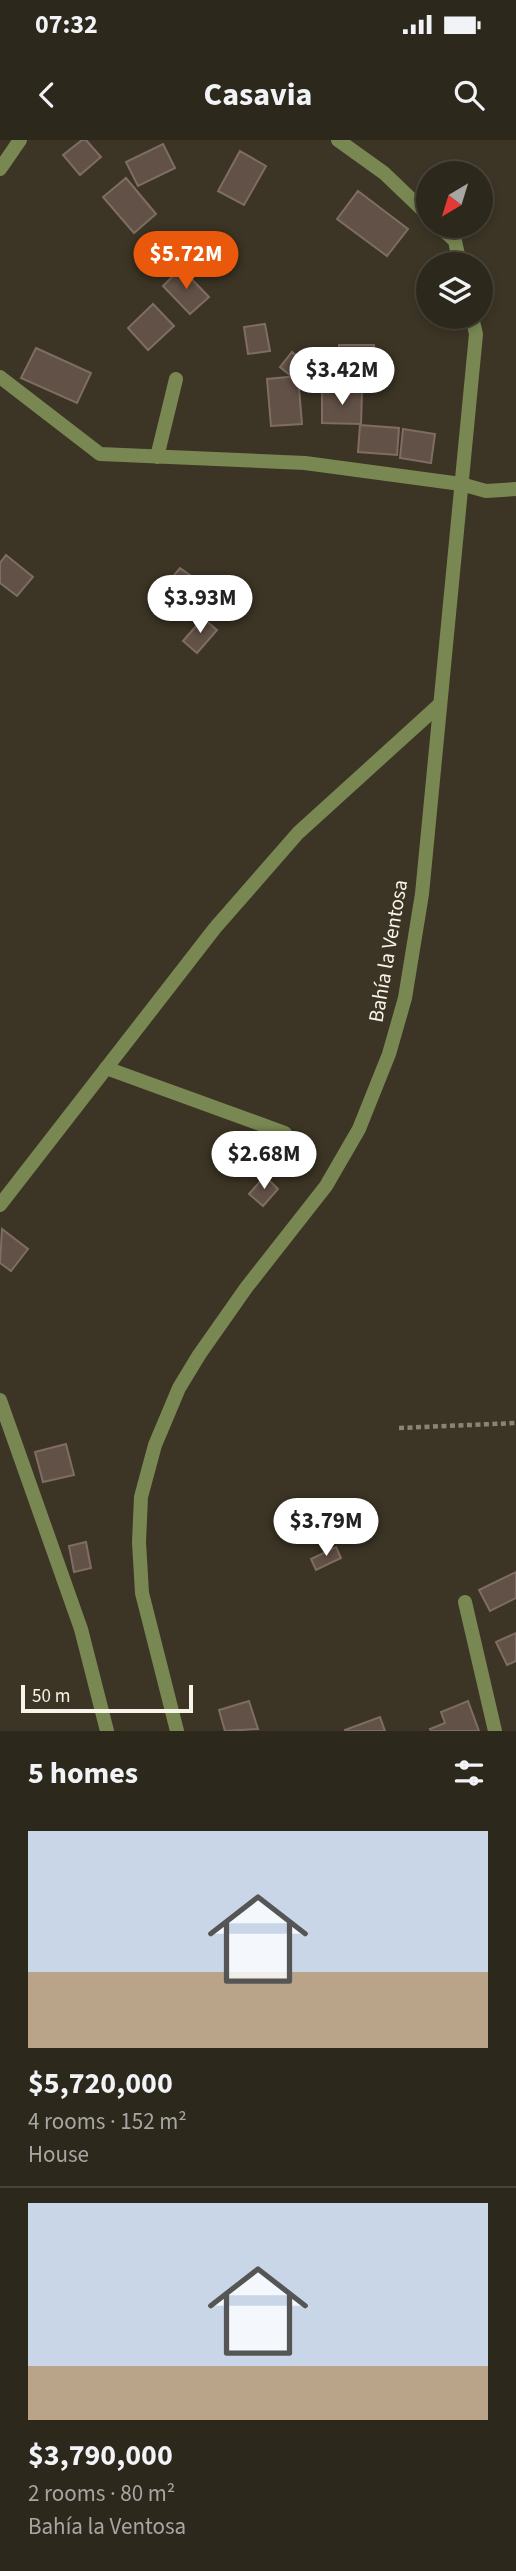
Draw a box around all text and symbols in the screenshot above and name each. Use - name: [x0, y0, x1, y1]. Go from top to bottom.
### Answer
- text: 07:32: [35, 6, 98, 43]
- text: Casavia: [204, 72, 312, 118]
- icon: back: [28, 76, 66, 114]
- icon: search: [450, 76, 488, 114]
- north arrow: [416, 161, 494, 238]
- map controls: [416, 161, 493, 329]
- pin: $5.72M: [129, 232, 243, 291]
- text: $5.72M: [149, 237, 223, 270]
- button: layers: [416, 252, 493, 329]
- pin: $3.42M: [285, 348, 399, 407]
- text: $3.42M: [305, 353, 379, 386]
- pin: $3.93M: [143, 575, 257, 635]
- text: $3.93M: [163, 581, 237, 614]
- street label: Bahía la Ventosa: [361, 877, 415, 1025]
- pin: $2.68M: [207, 1132, 321, 1191]
- text: $2.68M: [227, 1137, 301, 1170]
- pin: $3.79M: [269, 1498, 383, 1558]
- text: $3.79M: [289, 1504, 363, 1537]
- scale bar: [21, 1682, 192, 1714]
- text: 50 m: [32, 1683, 70, 1710]
- text: 5 homes: [28, 1752, 138, 1795]
- icon: filters: [450, 1754, 488, 1792]
- icon: home: [195, 1876, 321, 2002]
- text: $5,720,000: [28, 2062, 173, 2105]
- text: 4 rooms · 152 m²: [28, 2105, 187, 2138]
- text: House: [28, 2138, 89, 2171]
- icon: home: [195, 2248, 321, 2374]
- text: $3,790,000: [28, 2434, 173, 2477]
- text: 2 rooms · 80 m²: [28, 2477, 175, 2510]
- text: Bahía la Ventosa: [28, 2510, 186, 2543]

